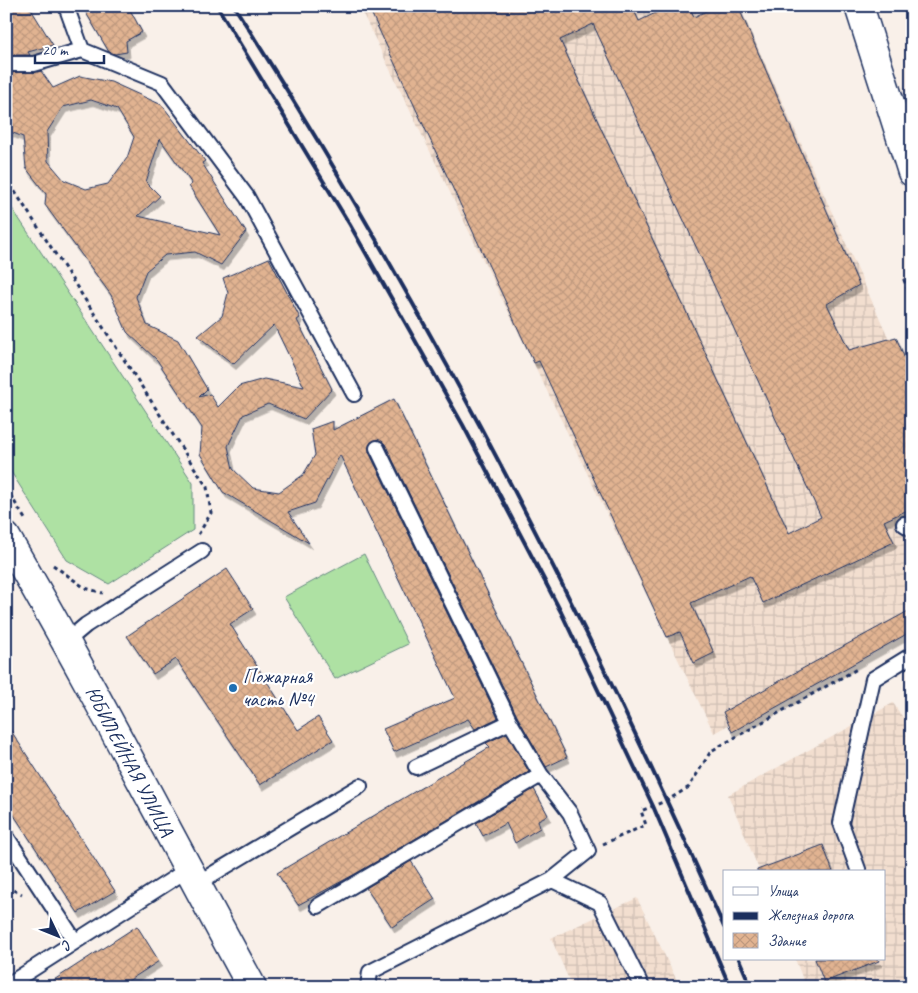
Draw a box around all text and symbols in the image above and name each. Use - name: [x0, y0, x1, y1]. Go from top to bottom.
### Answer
- scale bar: [35, 32, 104, 64]
- text: 20 m: [42, 41, 69, 60]
- place label: Пожарная часть №4: [243, 664, 315, 712]
- street label: ЮБИЛЕЙНАЯ УЛИЦА: [80, 682, 180, 841]
- marker: Пожарная часть №4: [227, 682, 239, 694]
- legend: [723, 870, 886, 960]
- text: Улица: [768, 882, 799, 901]
- text: Железная дорога: [768, 906, 855, 925]
- north arrow: [32, 910, 82, 960]
- text: Здание: [768, 932, 807, 951]
- text: С: [57, 936, 76, 954]

